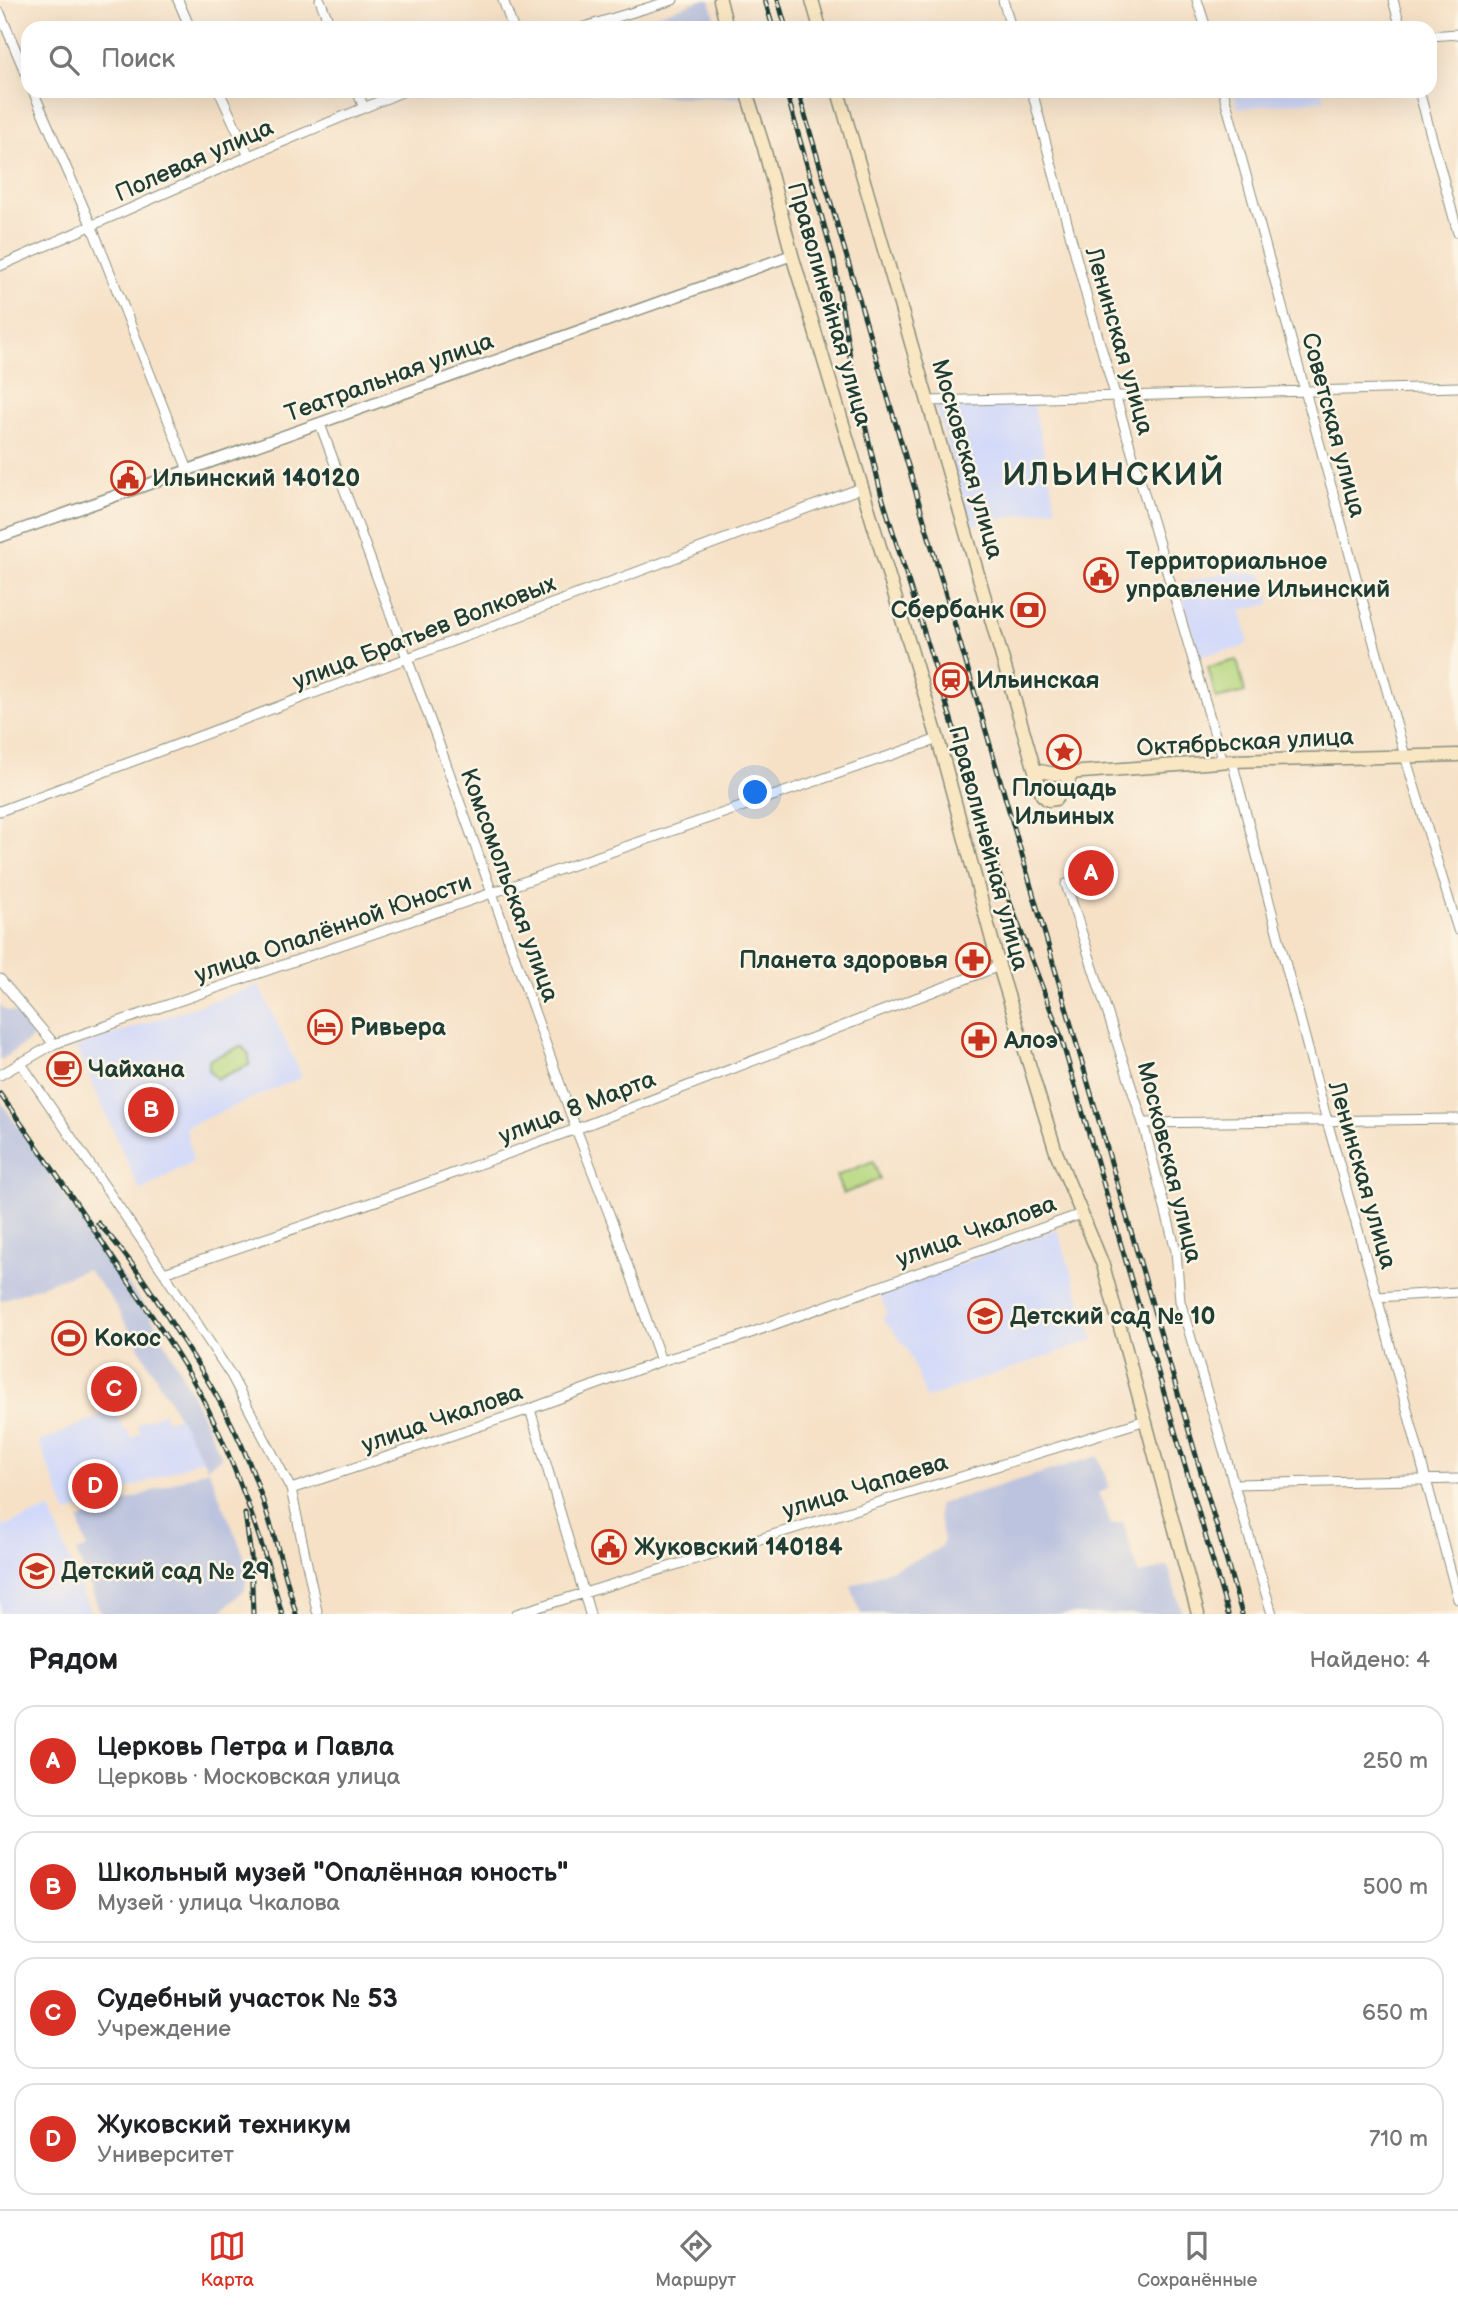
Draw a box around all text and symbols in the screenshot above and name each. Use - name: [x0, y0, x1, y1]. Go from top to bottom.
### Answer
- search box: [21, 21, 1437, 98]
- icon: search: [45, 41, 83, 79]
- text: Поиск: [101, 44, 175, 75]
- street label: Полевая улица: [111, 113, 278, 208]
- street label: Праволинейная улица: [781, 179, 878, 429]
- street label: Ленинская улица: [1079, 243, 1160, 438]
- street label: Театральная улица: [281, 326, 497, 429]
- street label: Советская улица: [1295, 330, 1372, 521]
- street label: Московская улица: [925, 356, 1010, 562]
- district label: ИЛЬИНСКИЙ: [1002, 454, 1226, 495]
- public building icon: Ильинский 140120: [109, 459, 147, 497]
- place label: Ильинский 140120: [152, 464, 360, 493]
- place label: Территориальное управление Ильинский: [1126, 547, 1390, 604]
- public building icon: Территориальное управление Ильинский: [1082, 556, 1120, 594]
- street label: улица Братьев Волковых: [289, 569, 560, 696]
- bank icon: Сбербанк: [1009, 591, 1047, 629]
- place label: Сбербанк: [891, 596, 1005, 625]
- station icon: Ильинская: [932, 661, 970, 699]
- place label: Ильинская: [976, 666, 1100, 695]
- street label: Октябрьская улица: [1136, 722, 1354, 763]
- street label: Праволинейная улица: [942, 723, 1035, 974]
- place icon: Площадь Ильиных: [1045, 733, 1083, 771]
- street label: Комсомольская улица: [454, 764, 565, 1006]
- place label: Площадь Ильиных: [1011, 774, 1117, 831]
- your location: [738, 775, 772, 809]
- pin: A: [1068, 847, 1114, 899]
- street label: улица Опалённой Юности: [191, 867, 475, 990]
- pharmacy icon: Планета здоровья: [954, 941, 992, 979]
- place label: Планета здоровья: [739, 946, 948, 975]
- hotel icon: Ривьера: [306, 1008, 344, 1046]
- place label: Ривьера: [350, 1013, 447, 1042]
- pharmacy icon: Алоэ: [960, 1021, 998, 1059]
- place label: Алоэ: [1003, 1026, 1058, 1055]
- cafe icon: Чайхана: [45, 1050, 83, 1088]
- place label: Чайхана: [88, 1055, 185, 1084]
- street label: Московская улица: [1130, 1058, 1209, 1266]
- street label: улица 8 Марта: [495, 1064, 660, 1151]
- street label: Ленинская улица: [1322, 1077, 1403, 1272]
- pin: B: [128, 1084, 174, 1136]
- street label: улица Чкалова: [892, 1189, 1060, 1274]
- school or university icon: Детский сад № 10: [966, 1297, 1004, 1335]
- place label: Детский сад № 10: [1010, 1302, 1215, 1331]
- sports icon: Кокос: [50, 1319, 88, 1357]
- place label: Кокос: [94, 1324, 161, 1353]
- pin: C: [91, 1363, 137, 1415]
- street label: улица Чкалова: [358, 1377, 526, 1460]
- street label: улица Чапаева: [779, 1448, 951, 1525]
- pin: D: [72, 1460, 118, 1512]
- public building icon: Жуковский 140184: [590, 1528, 628, 1566]
- place label: Жуковский 140184: [634, 1533, 843, 1562]
- school or university icon: Детский сад № 29: [18, 1552, 56, 1590]
- place label: Детский сад № 29: [61, 1557, 270, 1586]
- text: Рядом: [28, 1642, 118, 1678]
- text: Найдено: 4: [1310, 1646, 1430, 1674]
- text: Церковь Петра и Павла: [97, 1732, 394, 1763]
- text: A: [46, 1747, 60, 1775]
- text: 250 m: [1362, 1747, 1428, 1775]
- text: Церковь · Московская улица: [97, 1763, 400, 1791]
- text: Школьный музей "Опалённая юность": [97, 1858, 568, 1889]
- text: B: [45, 1873, 61, 1901]
- text: 500 m: [1363, 1873, 1428, 1901]
- text: Музей · улица Чкалова: [97, 1889, 340, 1917]
- text: Судебный участок № 53: [97, 1984, 398, 2015]
- text: C: [45, 1999, 61, 2027]
- text: 650 m: [1362, 1999, 1428, 2027]
- text: Учреждение: [97, 2015, 231, 2043]
- text: Жуковский техникум: [97, 2110, 351, 2141]
- text: D: [45, 2125, 61, 2153]
- text: 710 m: [1369, 2125, 1428, 2153]
- text: Университет: [97, 2141, 234, 2169]
- tab: Карта: [201, 2227, 254, 2292]
- tab: Маршрут: [655, 2227, 736, 2292]
- tab: Сохранённые: [1137, 2227, 1257, 2292]

